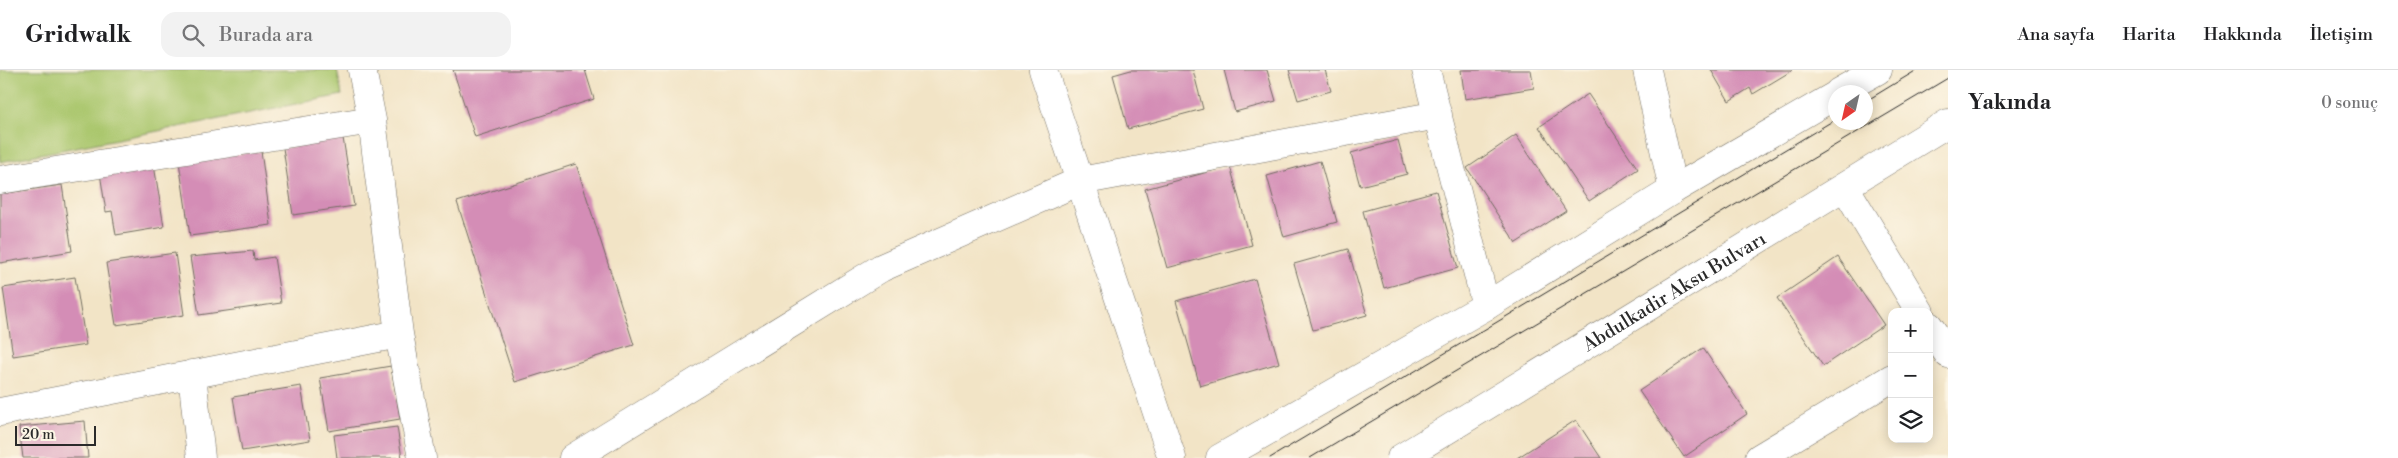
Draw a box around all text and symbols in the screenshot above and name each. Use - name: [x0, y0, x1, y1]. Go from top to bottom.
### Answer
- search box: [161, 12, 511, 57]
- text: Gridwalk: [25, 20, 131, 50]
- icon: search: [179, 21, 207, 49]
- text: Burada ara: [219, 23, 313, 47]
- text: Ana sayfa: [2017, 23, 2095, 46]
- text: Harita: [2123, 23, 2176, 46]
- text: Hakkında: [2204, 23, 2282, 46]
- text: İletişim: [2310, 23, 2373, 46]
- north arrow: [1828, 85, 1873, 130]
- text: Yakında: [1968, 90, 2051, 116]
- text: 0 sonuç: [2321, 93, 2378, 113]
- street label: Abdulkadir Aksu Bulvarı: [1578, 227, 1770, 357]
- map controls: [1888, 308, 1933, 443]
- button: +: [1888, 308, 1933, 353]
- button: −: [1888, 353, 1933, 398]
- button: layers: [1888, 398, 1933, 443]
- scale bar: [15, 423, 96, 446]
- text: 20 m: [22, 426, 54, 444]

